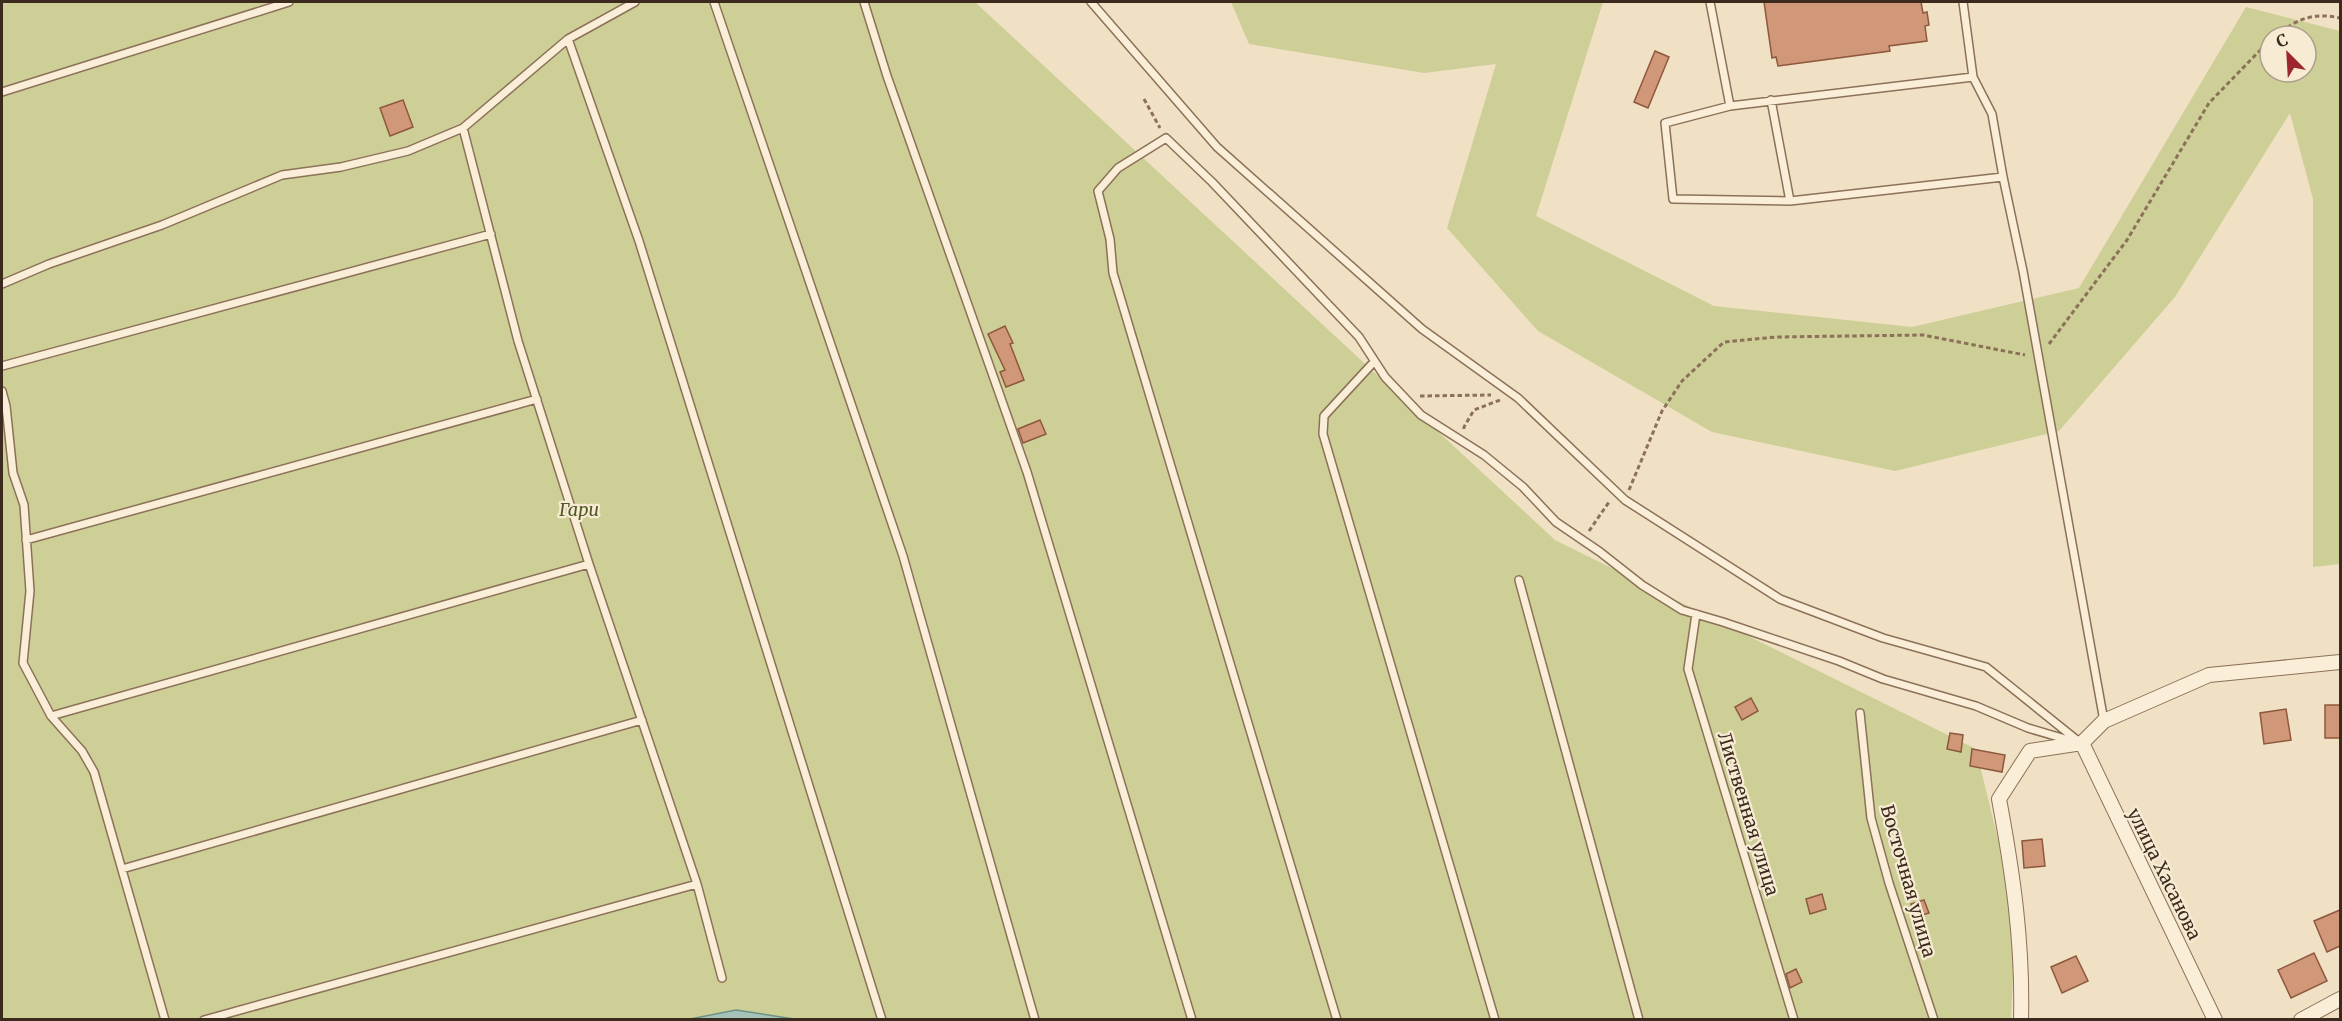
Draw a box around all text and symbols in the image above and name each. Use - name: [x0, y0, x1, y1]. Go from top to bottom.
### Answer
- north arrow: [2258, 24, 2318, 84]
- text: С: [2273, 29, 2291, 52]
- park label: Гари: [559, 498, 599, 521]
- street label: Лиственная улица: [1713, 729, 1784, 899]
- street label: Восточная улица: [1876, 802, 1941, 960]
- street label: улица Хасанова: [2123, 804, 2206, 944]

